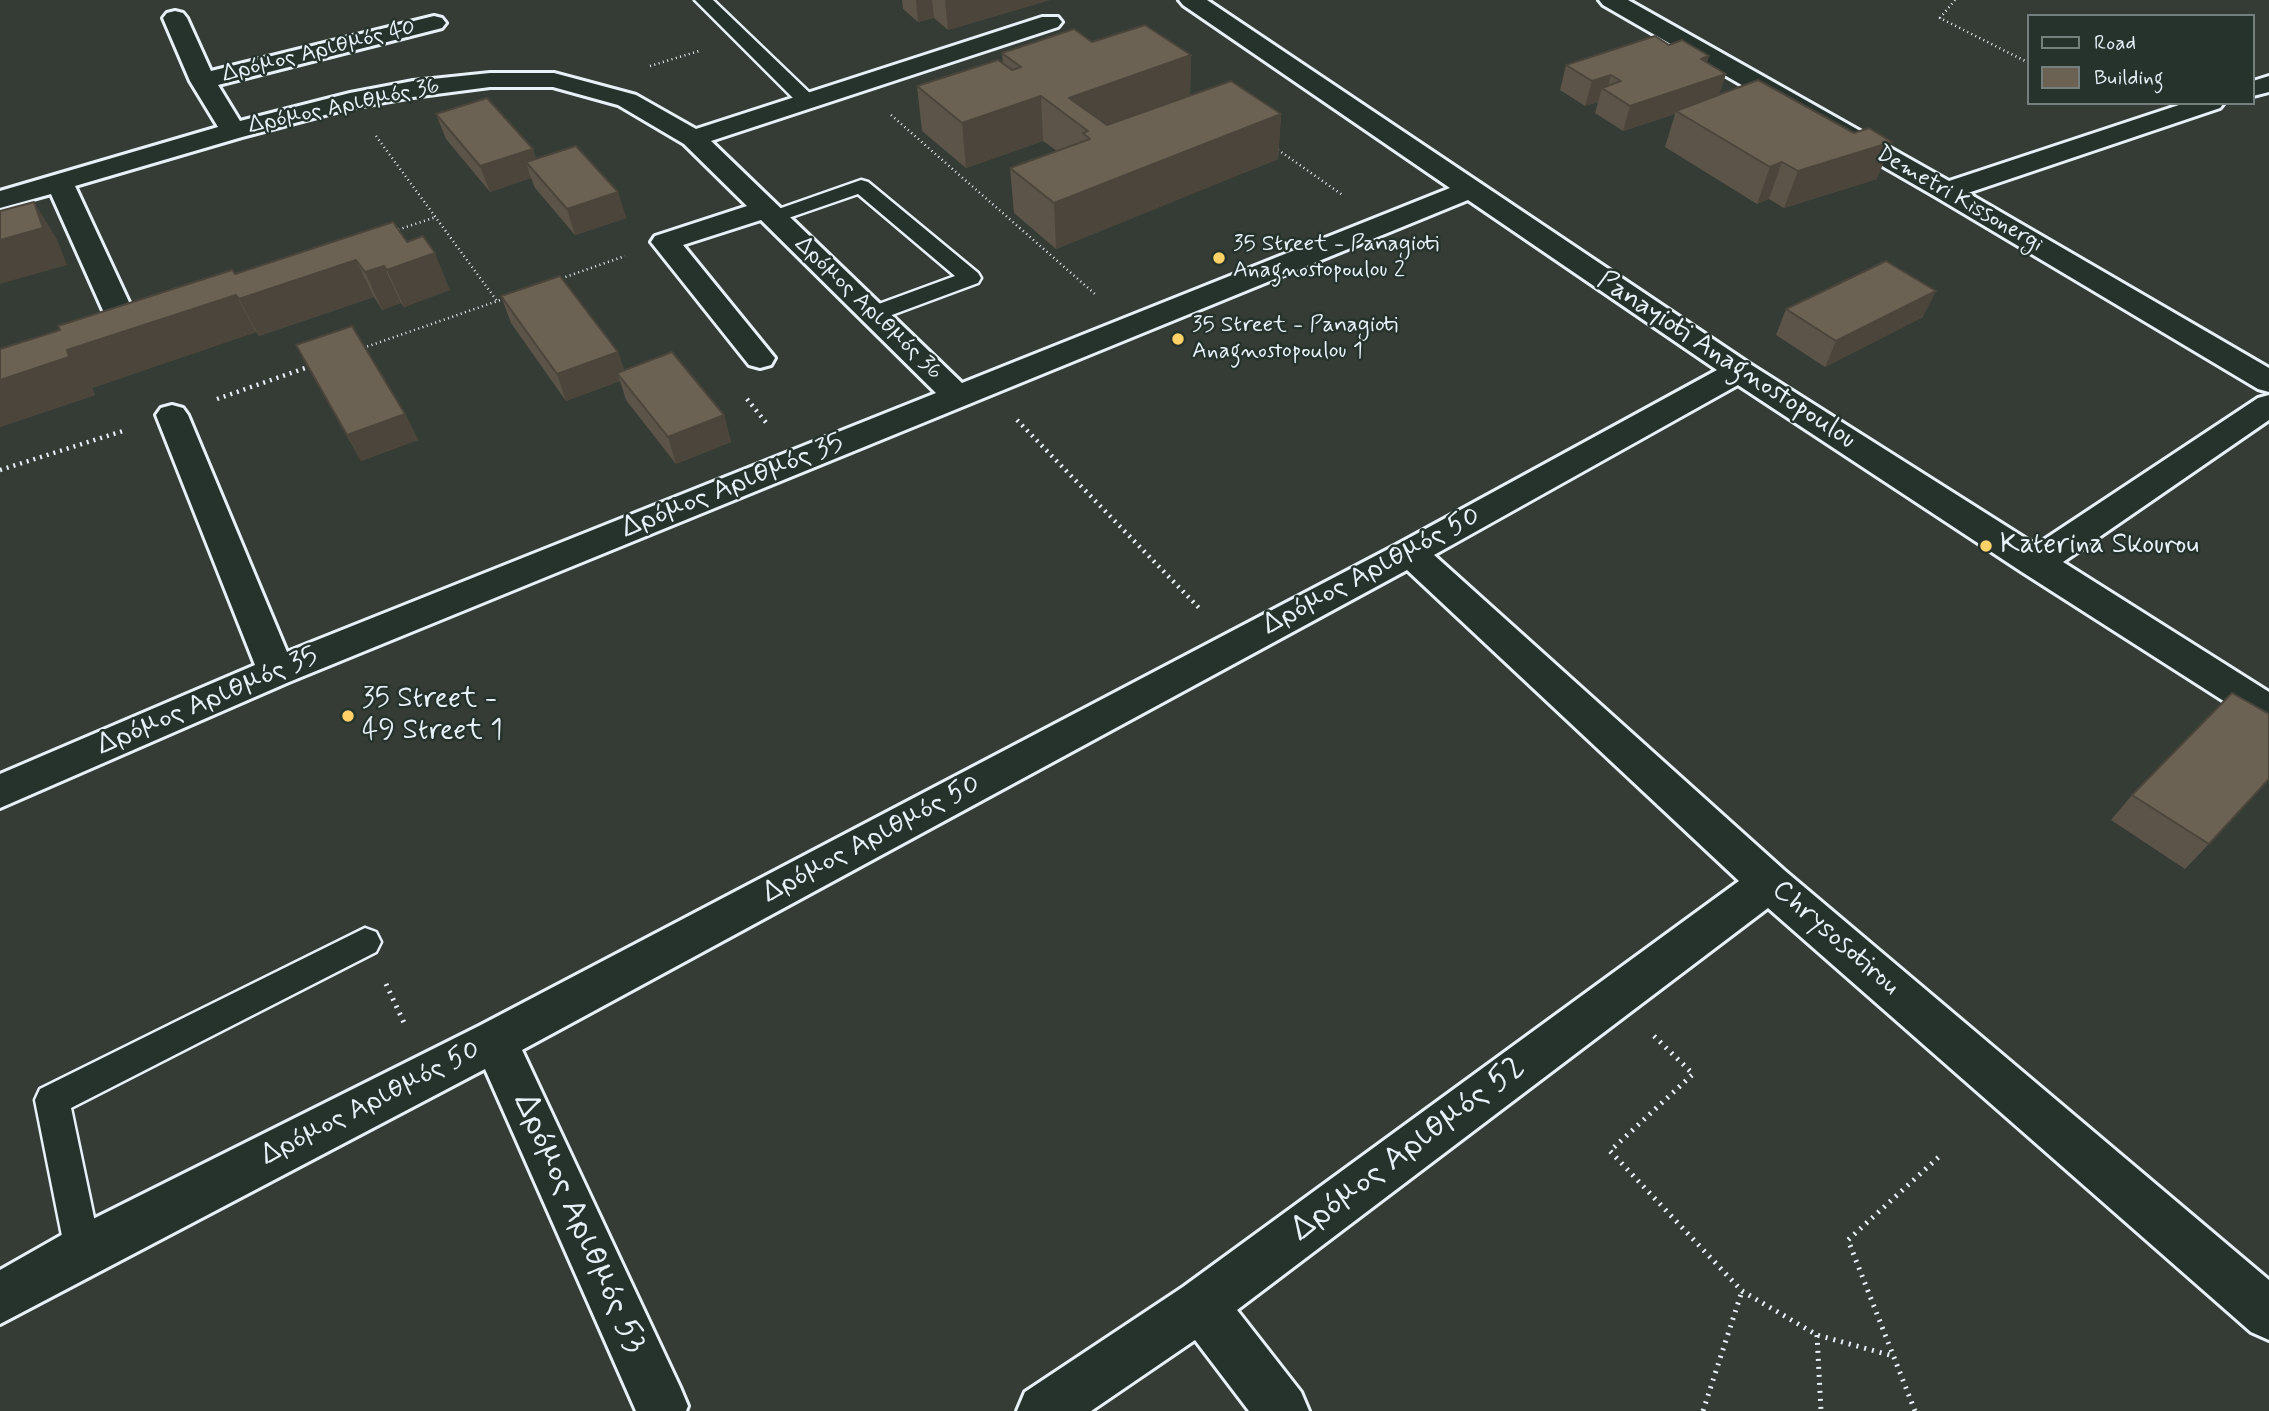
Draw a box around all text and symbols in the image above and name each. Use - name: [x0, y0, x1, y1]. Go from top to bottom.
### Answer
- legend: [2028, 14, 2255, 105]
- street label: Δρόμος Αριθμός 40: [219, 15, 419, 89]
- text: Road: [2094, 29, 2136, 57]
- text: Building: [2094, 64, 2164, 92]
- street label: Δρόμος Αριθμός 36: [246, 73, 442, 141]
- street label: Demetri Kissonergi: [1871, 141, 2047, 259]
- street label: Δρόμος Αριθμός 36: [788, 231, 948, 387]
- place label: 35 Street - Panagioti Anagnostopoulou 2: [1233, 231, 1439, 285]
- marker: 35 Street - Panagioti Anagnostopoulou 2: [1211, 250, 1227, 266]
- street label: Panayioti Anagnostopoulou: [1590, 265, 1862, 457]
- place label: 35 Street - Panagioti Anagnostopoulou 1: [1192, 312, 1398, 366]
- marker: 35 Street - Panagioti Anagnostopoulou 1: [1170, 331, 1186, 347]
- street label: Δρόμος Αριθμός 35: [617, 427, 849, 547]
- street label: Δρόμος Αριθμός 50: [1257, 500, 1487, 644]
- place label: Katerina Skourou: [2000, 529, 2199, 563]
- marker: Katerina Skourou: [1978, 538, 1994, 554]
- street label: Δρόμος Αριθμός 35: [92, 640, 324, 764]
- place label: 35 Street - 49 Street 1: [362, 683, 503, 749]
- marker: 35 Street - 49 Street 1: [340, 708, 356, 724]
- street label: Δρόμος Αριθμός 50: [757, 768, 987, 912]
- street label: Chrysosotirou: [1764, 874, 1906, 1004]
- street label: Δρόμος Αριθμός 50: [256, 1034, 486, 1174]
- street label: Δρόμος Αριθμός 52: [1284, 1049, 1534, 1251]
- street label: Δρόμος Αριθμός 53: [503, 1088, 653, 1360]

